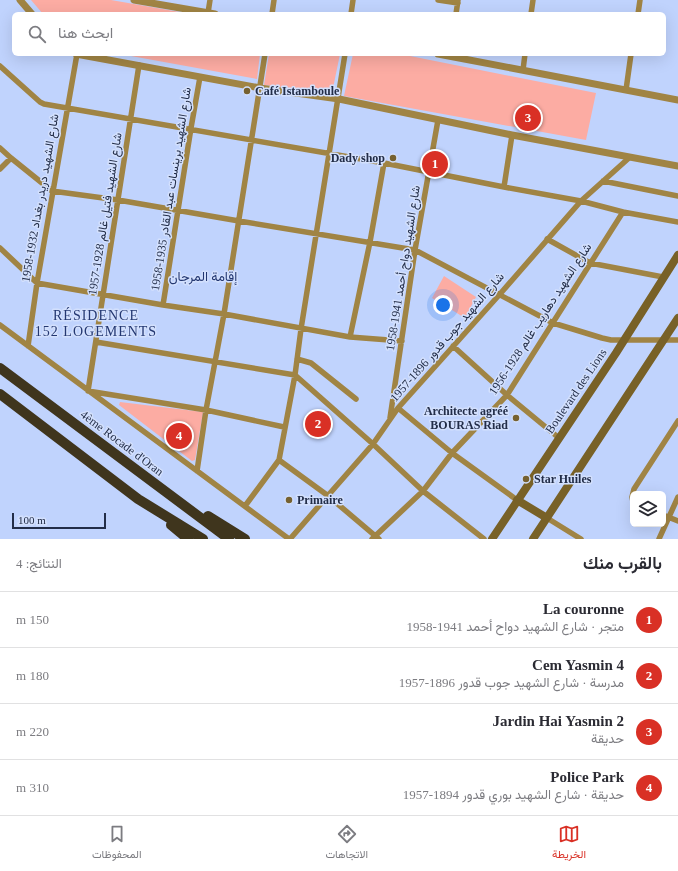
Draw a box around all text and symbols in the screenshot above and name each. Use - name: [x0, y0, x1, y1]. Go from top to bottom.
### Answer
- search box: [12, 12, 666, 56]
- icon: search: [26, 23, 48, 45]
- text: ابحث هنا: [58, 25, 113, 41]
- place label: Café Istamboule: [255, 84, 340, 98]
- street label: شارع الشهيد برينسات عبد القادر 1935-1958: [148, 86, 196, 292]
- marker: Café Istamboule: [242, 86, 252, 96]
- pin: 3: [515, 103, 541, 133]
- street label: شارع الشهيد دريدر بغداد 1932-1958: [18, 113, 64, 284]
- street label: شارع الشهيد فتيل غالم 1928-1957: [85, 132, 127, 297]
- pin: 1: [422, 149, 448, 179]
- place label: Dady shop: [331, 151, 385, 165]
- marker: Dady shop: [388, 153, 398, 163]
- street label: شارع الشهيد دواح أحمد 1941-1958: [383, 184, 425, 352]
- street label: شارع الشهيد دهاريب غالم 1928-1956: [486, 241, 596, 399]
- district label: إقامة المرجان: [169, 269, 237, 286]
- street label: شارع الشهيد جوب قدور 1896-1957: [387, 270, 508, 406]
- your location: [433, 295, 453, 315]
- district label: RÉSIDENCE 152 LOGEMENTS: [35, 307, 157, 339]
- street label: Boulevard des Lions: [542, 346, 610, 436]
- place label: Architecte agréé BOURAS Riad: [424, 404, 509, 432]
- street label: 4ème Rocade d'Oran: [78, 407, 166, 479]
- pin: 2: [305, 409, 331, 439]
- marker: Architecte agréé BOURAS Riad: [511, 413, 521, 423]
- pin: 4: [166, 421, 192, 451]
- place label: Star Huiles: [534, 472, 592, 486]
- marker: Star Huiles: [521, 474, 531, 484]
- map controls: [630, 491, 666, 527]
- button: layers: [630, 491, 666, 527]
- place label: Primaire: [297, 493, 343, 507]
- marker: Primaire: [284, 495, 294, 505]
- scale bar: [12, 511, 106, 530]
- text: 100 m: [18, 514, 46, 526]
- text: بالقرب منك: [583, 554, 662, 573]
- text: النتائج: 4: [16, 556, 62, 571]
- text: La couronne: [543, 601, 624, 617]
- text: 150 m: [16, 612, 49, 627]
- text: 1: [646, 612, 652, 627]
- text: متجر · شارع الشهيد دواح أحمد 1941-1958: [407, 619, 624, 634]
- text: Cem Yasmin 4: [532, 657, 624, 673]
- text: 180 m: [16, 668, 49, 683]
- text: 2: [646, 668, 652, 683]
- text: مدرسة · شارع الشهيد جوب قدور 1896-1957: [399, 675, 624, 690]
- text: Jardin Hai Yasmin 2: [492, 713, 624, 729]
- text: 220 m: [16, 724, 49, 739]
- text: 3: [646, 724, 652, 739]
- text: حديقة: [591, 731, 624, 746]
- text: Police Park: [550, 769, 624, 785]
- text: 310 m: [16, 780, 49, 795]
- text: 4: [646, 780, 652, 795]
- text: حديقة · شارع الشهيد بوري قدور 1894-1957: [403, 787, 624, 802]
- tab: المحفوظات: [92, 823, 142, 864]
- tab: الاتجاهات: [325, 823, 368, 864]
- tab: الخريطة: [552, 823, 586, 864]

